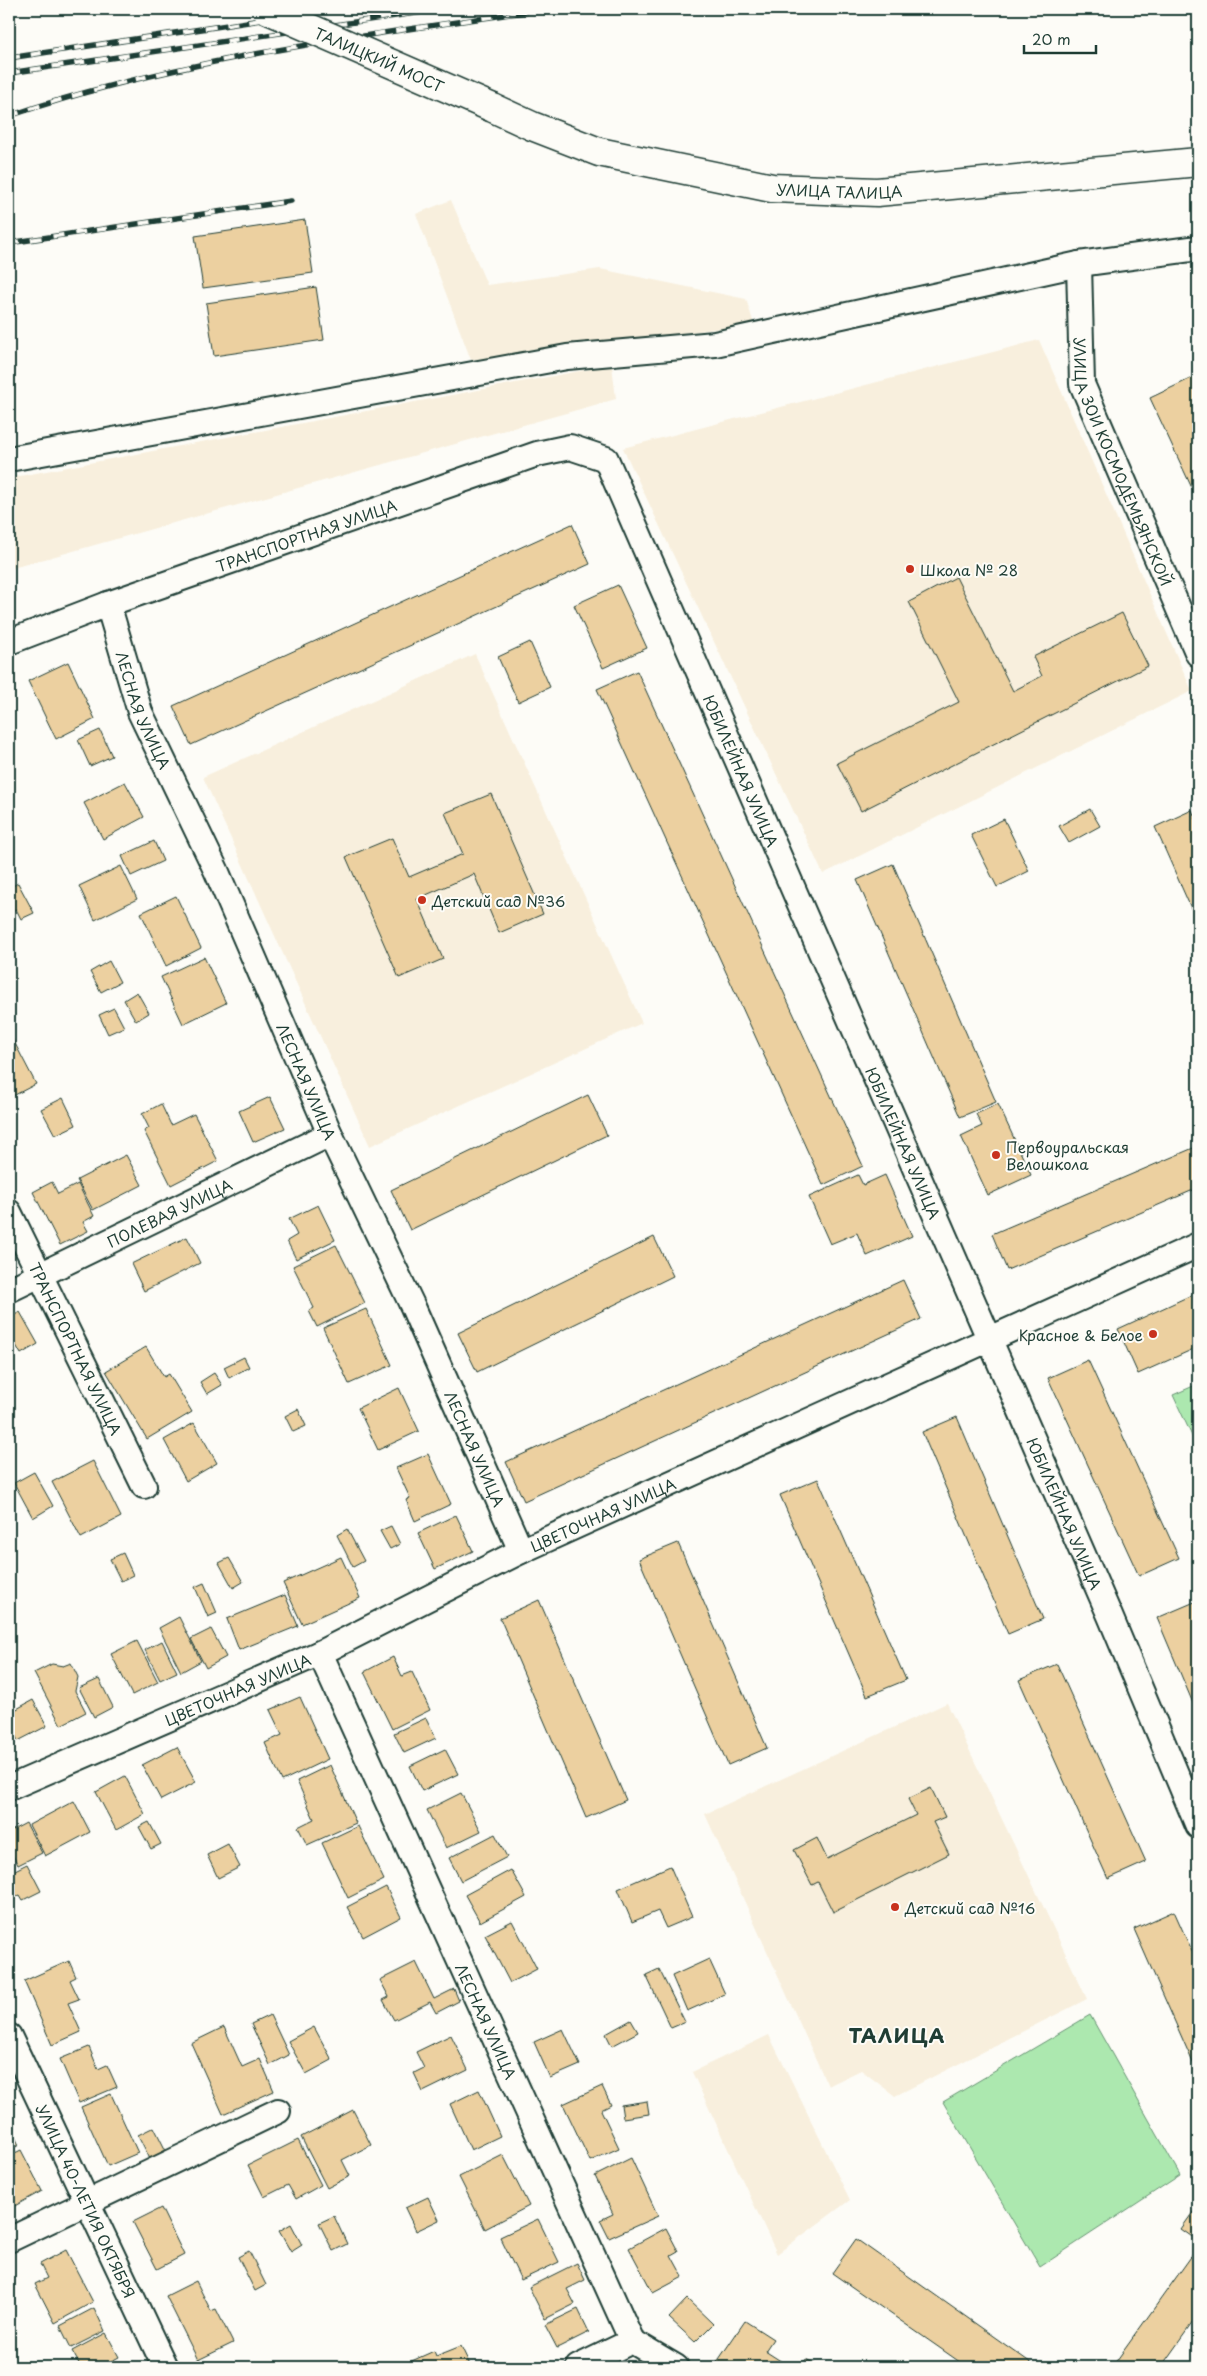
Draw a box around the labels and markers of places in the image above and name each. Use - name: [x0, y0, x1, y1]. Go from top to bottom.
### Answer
- place label: Школа № 28: [920, 558, 1018, 581]
- marker: Школа № 28: [904, 563, 916, 575]
- place label: Детский сад №36: [431, 889, 565, 912]
- marker: Детский сад №36: [416, 894, 428, 906]
- place label: Первоуральская Велошкола: [1006, 1135, 1129, 1175]
- marker: Первоуральская Велошкола: [990, 1149, 1002, 1161]
- place label: Красное & Белое: [1019, 1323, 1143, 1346]
- marker: Красное & Белое: [1147, 1328, 1159, 1340]
- place label: Детский сад №16: [904, 1896, 1035, 1919]
- marker: Детский сад №16: [889, 1901, 901, 1913]

